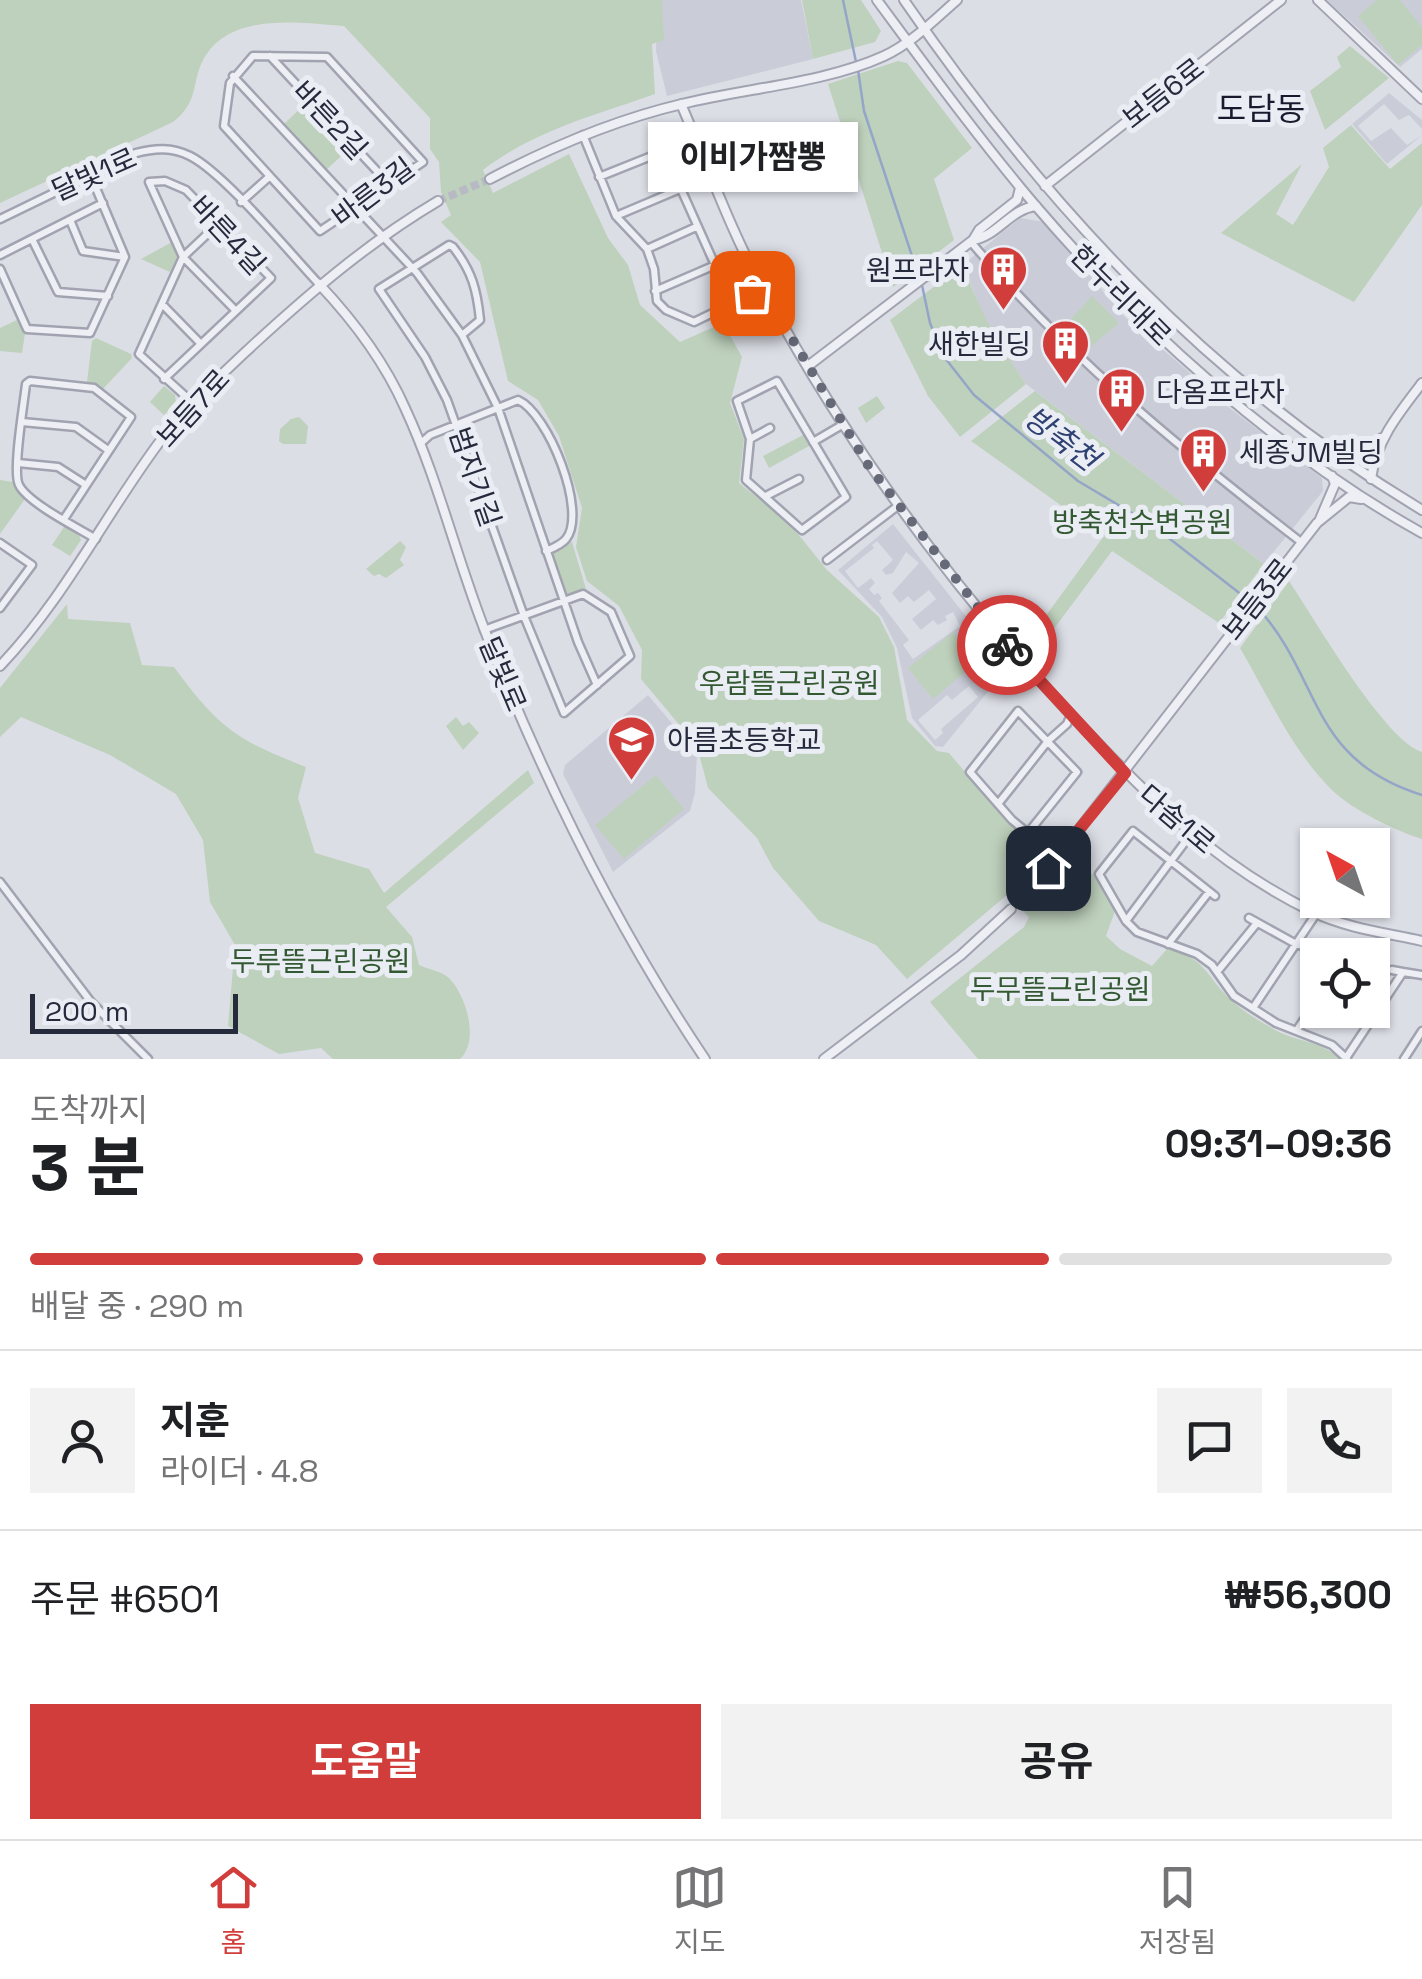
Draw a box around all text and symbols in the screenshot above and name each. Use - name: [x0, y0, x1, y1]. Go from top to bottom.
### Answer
- street label: 보듬6로: [1115, 50, 1211, 136]
- street label: 바른2길: [285, 73, 375, 167]
- district label: 도담동: [1217, 89, 1305, 129]
- callout: 이비가짬뽕: [647, 123, 857, 193]
- text: 이비가짬뽕: [679, 137, 827, 177]
- street label: 달빛1로: [46, 139, 142, 209]
- street label: 바른3길: [325, 149, 421, 235]
- street label: 바른4길: [183, 188, 273, 282]
- street label: 한누리대로: [1063, 237, 1179, 353]
- building icon: 원프라자: [978, 244, 1030, 312]
- pin: [710, 251, 795, 336]
- place label: 원프라자: [866, 252, 969, 288]
- icon: bag: [725, 266, 780, 321]
- building icon: 새한빌딩: [1040, 318, 1092, 386]
- place label: 새한빌딩: [928, 326, 1031, 362]
- street label: 보듬7로: [148, 361, 238, 455]
- building icon: 다옴프라자: [1095, 366, 1147, 434]
- place label: 다옴프라자: [1156, 374, 1285, 410]
- water label: 방축천: [1016, 398, 1109, 481]
- street label: 범지기길: [441, 422, 509, 532]
- building icon: 세종JM빌딩: [1178, 426, 1230, 494]
- place label: 세종JM빌딩: [1239, 434, 1383, 470]
- park label: 방축천수변공원: [1052, 504, 1232, 540]
- street label: 보듬3로: [1214, 551, 1300, 647]
- courier: [957, 595, 1057, 695]
- icon: bike: [980, 618, 1035, 673]
- street label: 달빛로: [471, 631, 535, 717]
- park label: 우람뜰근린공원: [699, 665, 879, 701]
- school or university icon: 아름초등학교: [606, 714, 658, 782]
- place label: 아름초등학교: [667, 722, 822, 758]
- street label: 다솜1로: [1131, 777, 1223, 861]
- pin: [1006, 826, 1091, 911]
- north arrow: [1300, 828, 1390, 918]
- map controls: [1300, 828, 1390, 1028]
- icon: home: [1021, 841, 1076, 896]
- button: locate: [1300, 938, 1390, 1028]
- park label: 두루뜰근린공원: [230, 943, 410, 979]
- park label: 두무뜰근린공원: [970, 971, 1150, 1007]
- scale bar: [30, 989, 238, 1034]
- text: 200 m: [45, 993, 129, 1029]
- text: 도착까지: [30, 1090, 148, 1130]
- text: 09:31–09:36: [1165, 1120, 1392, 1168]
- text: 3 분: [30, 1126, 146, 1209]
- text: 배달 중 · 290 m: [30, 1286, 244, 1326]
- button: person: [30, 1388, 135, 1493]
- button: chat: [1157, 1388, 1262, 1493]
- button: phone: [1287, 1388, 1392, 1493]
- text: 지훈: [160, 1397, 230, 1445]
- text: 라이더 · 4.8: [160, 1451, 319, 1491]
- text: ₩56,300: [1224, 1571, 1392, 1619]
- text: 주문 #6501: [30, 1575, 220, 1623]
- button: 도움말: [30, 1704, 701, 1819]
- button: 공유: [721, 1704, 1392, 1819]
- tab: 홈: [206, 1860, 261, 1960]
- tab: 지도: [672, 1860, 727, 1960]
- tab: 저장됨: [1139, 1860, 1216, 1960]

